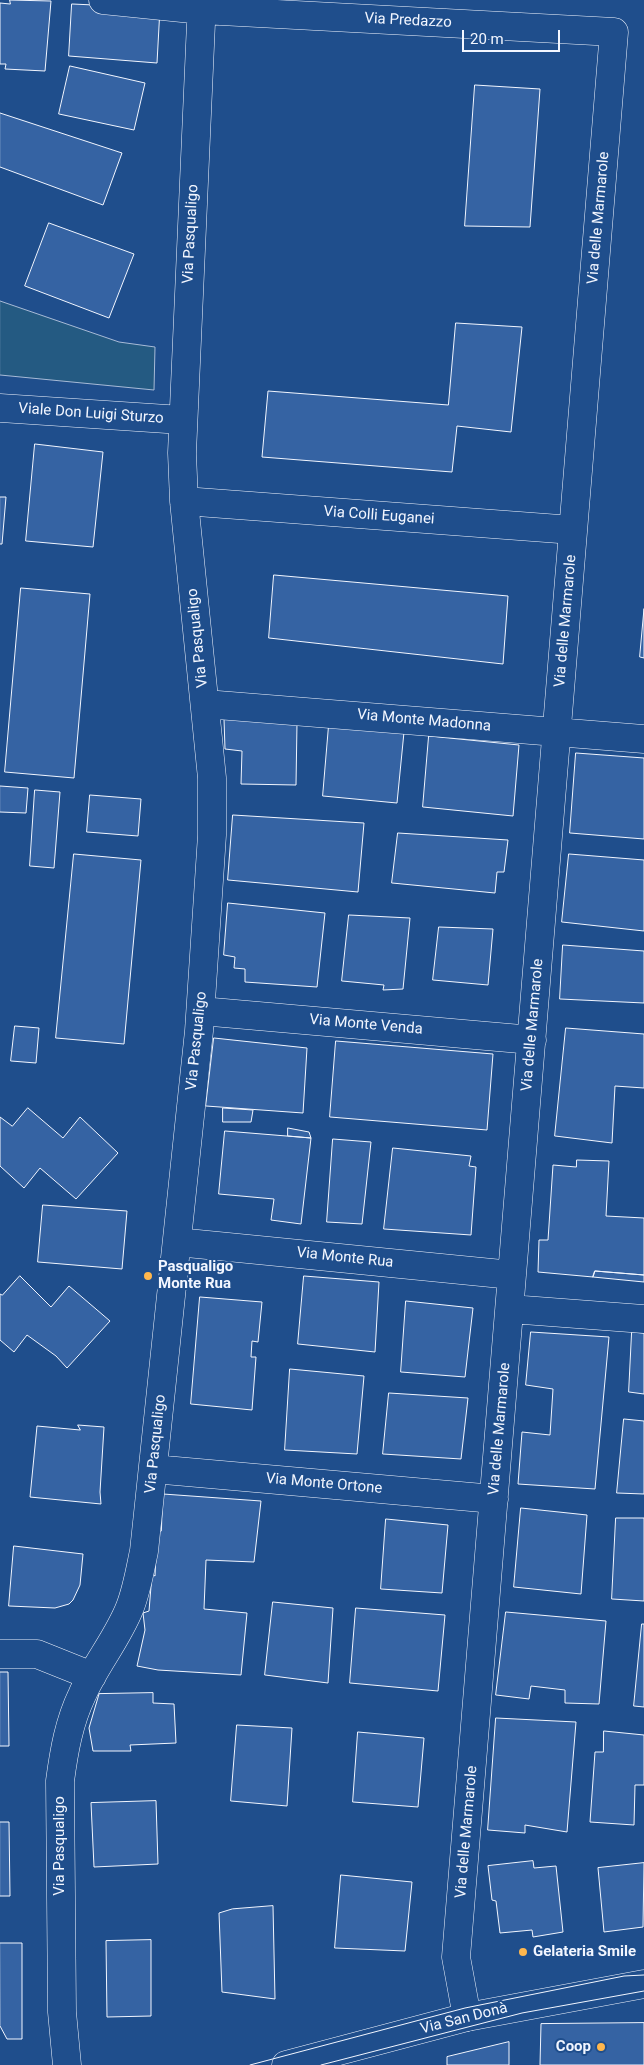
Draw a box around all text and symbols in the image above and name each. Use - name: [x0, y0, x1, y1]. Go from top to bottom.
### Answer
- street label: Via Predazzo: [364, 10, 452, 32]
- scale bar: [464, 20, 562, 52]
- text: 20 m: [470, 30, 504, 48]
- street label: Via delle Marmarole: [584, 151, 614, 285]
- street label: Via Pasqualigo: [179, 184, 203, 284]
- street label: Viale Don Luigi Sturzo: [18, 400, 164, 428]
- street label: Via Colli Euganei: [323, 503, 435, 529]
- street label: Via delle Marmarole: [551, 554, 581, 688]
- street label: Via Pasqualigo: [184, 588, 212, 688]
- street label: Via Monte Madonna: [356, 706, 492, 736]
- street label: Via delle Marmarole: [518, 958, 548, 1092]
- street label: Via Pasqualigo: [183, 991, 211, 1091]
- street label: Via Monte Venda: [309, 1011, 423, 1039]
- street label: Via Monte Rua: [296, 1244, 394, 1272]
- place label: Pasqualigo Monte Rua: [158, 1258, 233, 1293]
- marker: Pasqualigo Monte Rua: [142, 1270, 154, 1282]
- street label: Via delle Marmarole: [485, 1362, 515, 1496]
- street label: Via Pasqualigo: [142, 1394, 170, 1494]
- street label: Via Monte Ortone: [265, 1470, 383, 1498]
- street label: Via delle Marmarole: [452, 1765, 482, 1899]
- street label: Via Pasqualigo: [51, 1796, 69, 1896]
- place label: Gelateria Smile: [533, 1943, 636, 1961]
- marker: Gelateria Smile: [517, 1946, 529, 1958]
- street label: Via San Donà: [419, 2000, 509, 2038]
- place label: Coop: [556, 2038, 591, 2056]
- marker: Coop: [595, 2041, 607, 2053]

